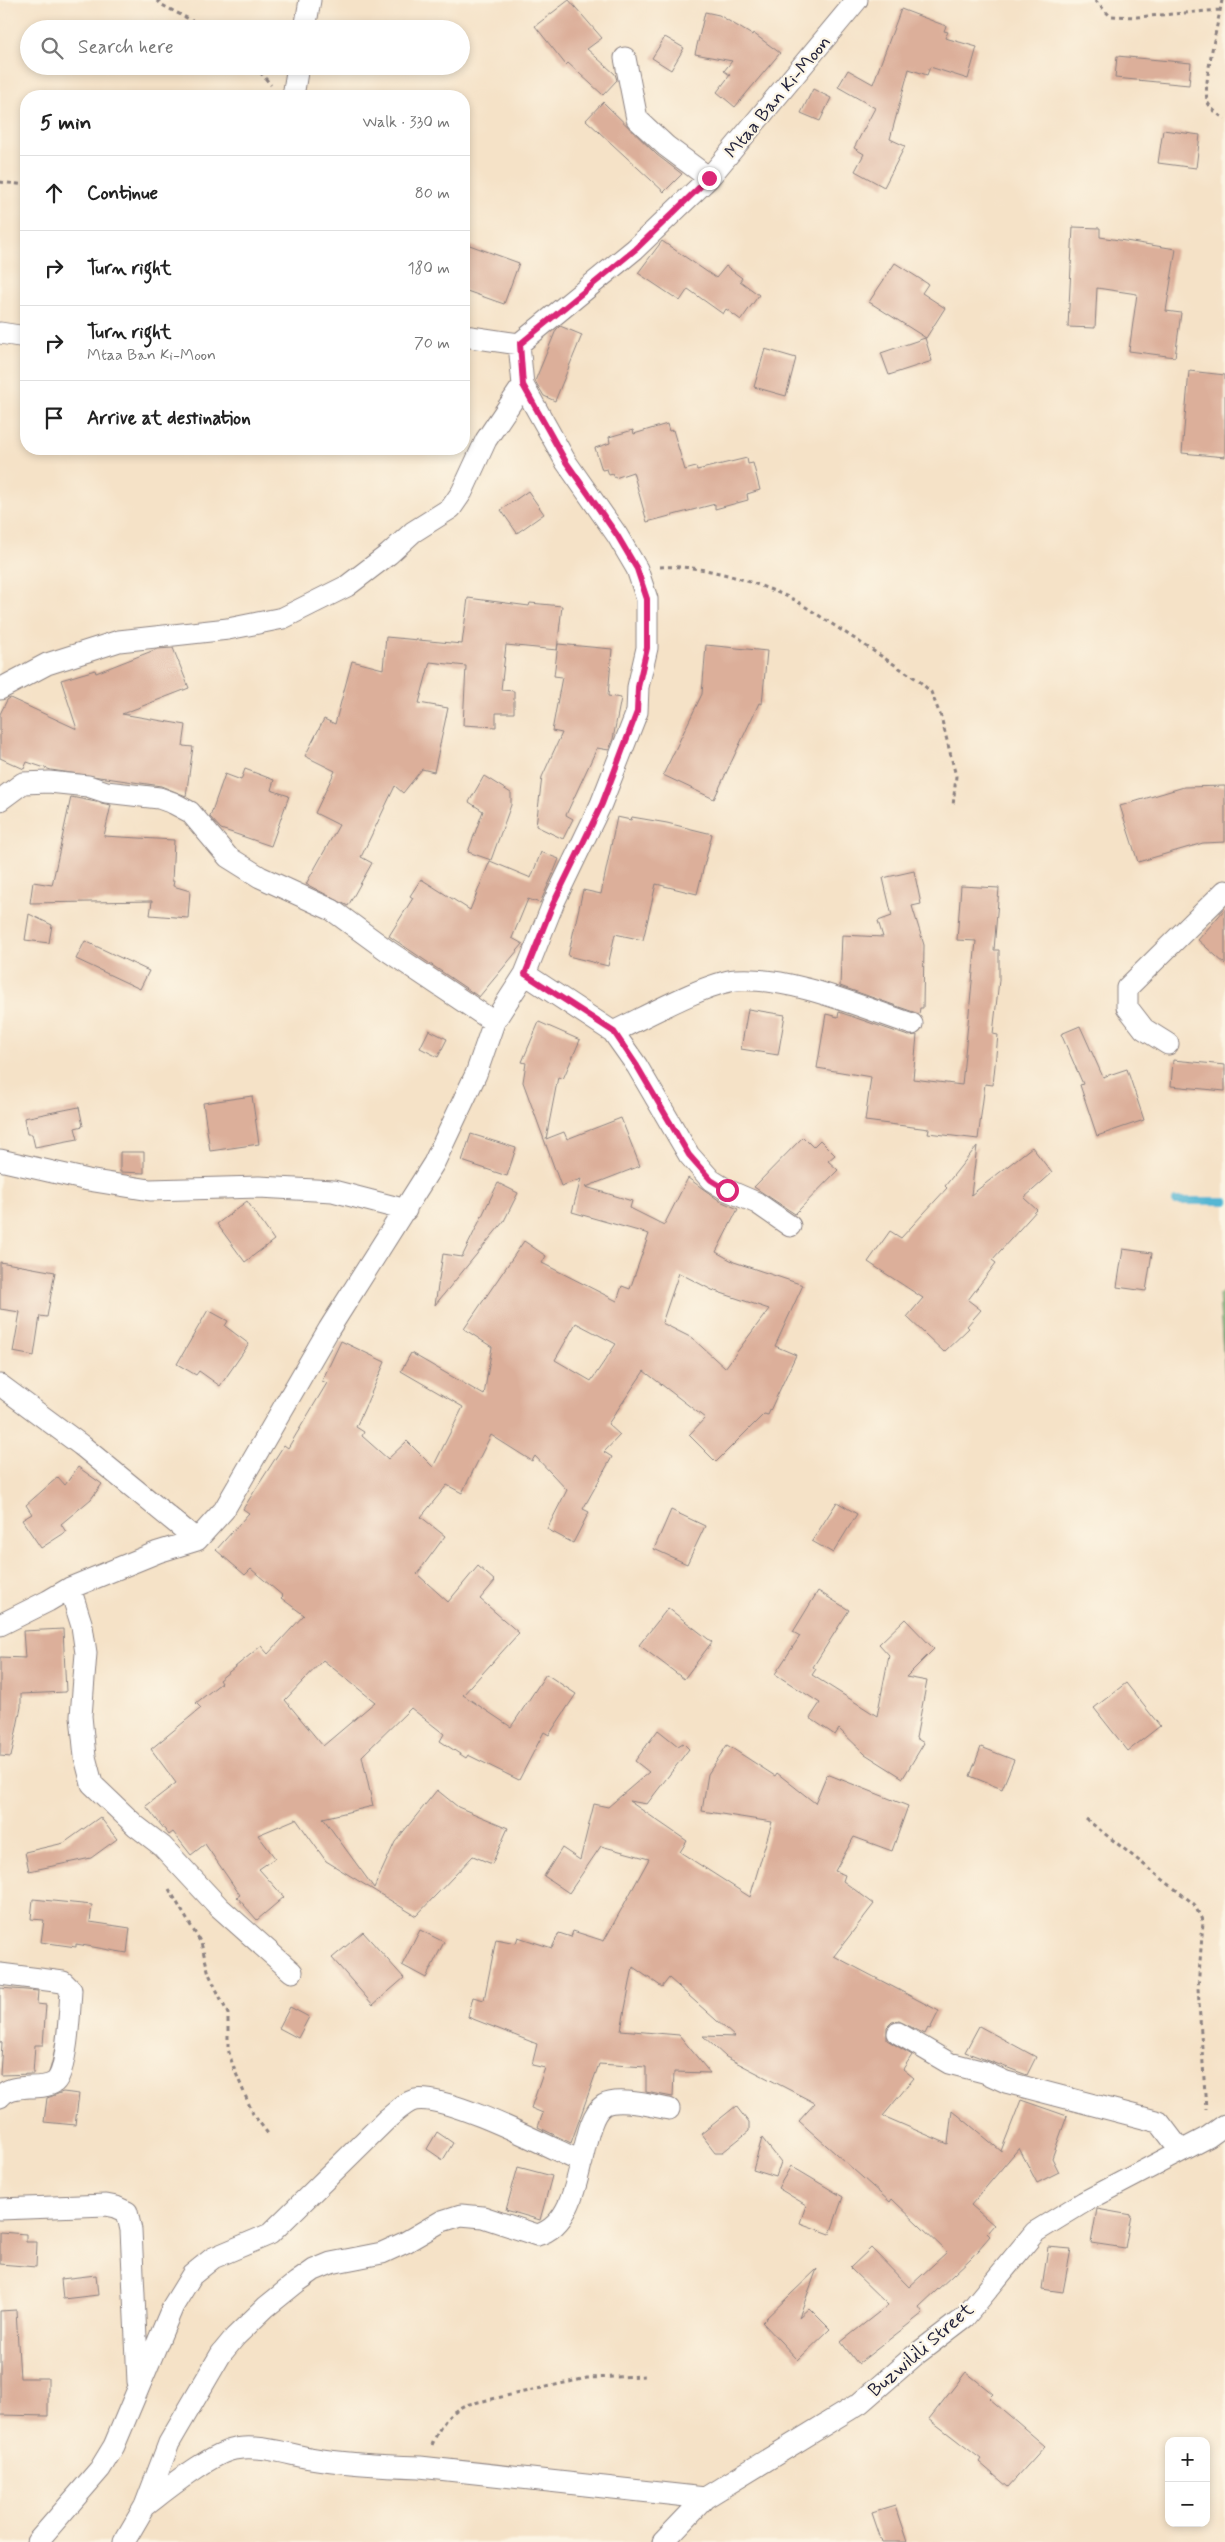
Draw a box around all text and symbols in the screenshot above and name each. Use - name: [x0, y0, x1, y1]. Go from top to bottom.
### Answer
- search box: [20, 20, 470, 75]
- street label: Mtaa Ban Ki-Moon: [719, 30, 837, 164]
- icon: search: [38, 34, 66, 62]
- text: Search here: [78, 35, 174, 60]
- text: 5 min: [40, 109, 92, 137]
- text: Walk · 330 m: [362, 112, 450, 133]
- route end: [698, 167, 721, 190]
- icon: ahead: [40, 179, 68, 207]
- text: Continue: [87, 181, 158, 206]
- text: 80 m: [415, 183, 450, 204]
- icon: right: [40, 254, 68, 282]
- text: Turn right: [87, 256, 171, 281]
- text: 180 m: [407, 258, 450, 279]
- text: Turn right: [87, 320, 171, 345]
- icon: right: [40, 329, 68, 357]
- text: 70 m: [414, 333, 450, 354]
- text: Mtaa Ban Ki-Moon: [87, 345, 216, 366]
- icon: arrive: [40, 404, 68, 432]
- text: Arrive at destination: [87, 406, 251, 431]
- route start: [716, 1179, 739, 1202]
- street label: Buzwilili Street: [863, 2297, 979, 2403]
- map controls: [1165, 2437, 1210, 2527]
- button: +: [1165, 2437, 1210, 2482]
- button: −: [1165, 2482, 1210, 2527]

